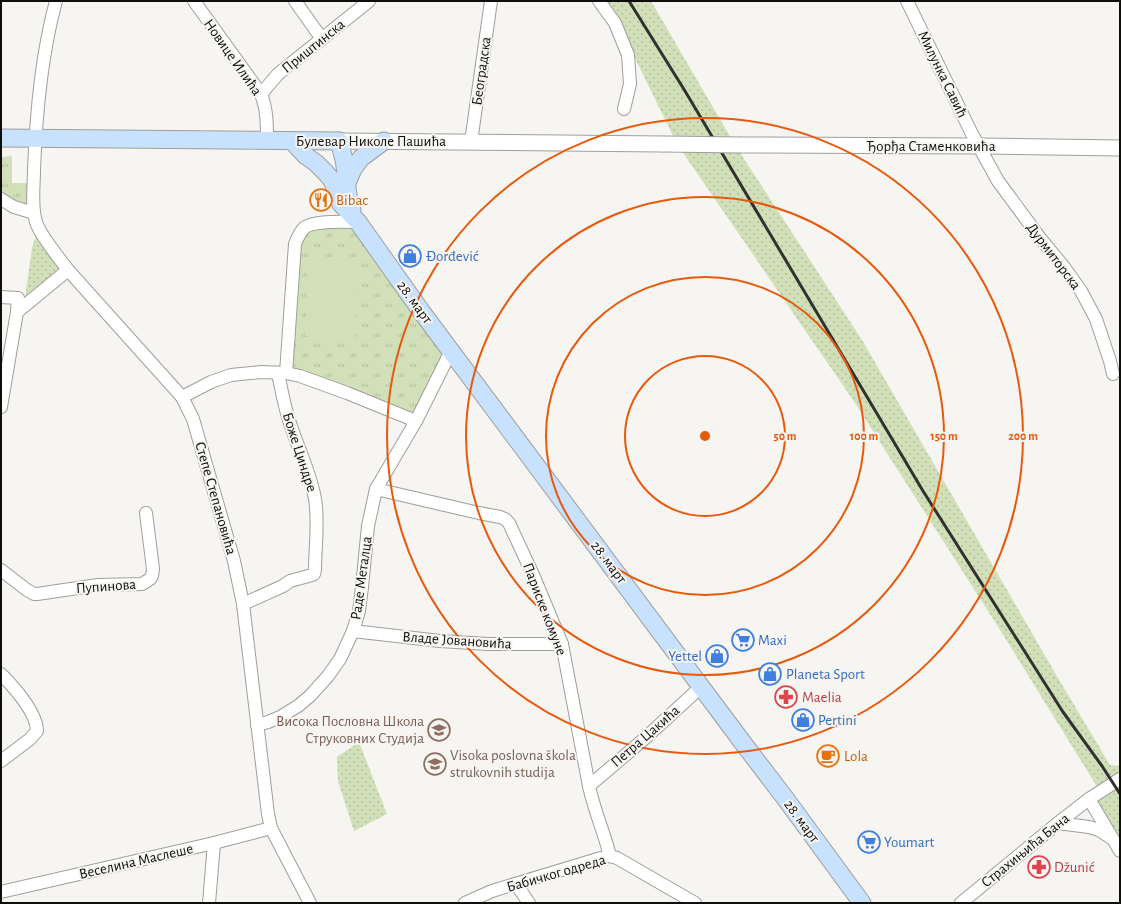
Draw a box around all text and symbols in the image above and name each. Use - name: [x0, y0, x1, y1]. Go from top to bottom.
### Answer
- street label: Новице Илића: [201, 16, 265, 98]
- street label: Приштинска: [279, 16, 348, 76]
- street label: Милунка Савић: [915, 28, 970, 120]
- street label: Београдска: [469, 36, 494, 106]
- street label: Булевар Николе Пашића: [296, 134, 446, 149]
- street label: Ђорђа Стаменковића: [866, 139, 996, 154]
- restaurant icon: Bibac: [308, 187, 334, 213]
- place label: Bibac: [336, 193, 368, 208]
- street label: Дурмиторска: [1024, 220, 1084, 293]
- shop icon: Đorđević: [397, 243, 423, 269]
- place label: Đorđević: [426, 249, 479, 264]
- street label: 28. март: [394, 278, 435, 327]
- street label: Боже Циндре: [280, 411, 319, 494]
- centre of rings: [698, 429, 712, 443]
- text: 50 m: [774, 430, 797, 442]
- text: 100 m: [850, 430, 878, 442]
- text: 150 m: [930, 430, 958, 442]
- text: 200 m: [1008, 430, 1038, 442]
- street label: Степе Степановића: [192, 440, 239, 556]
- street label: Раде Металца: [348, 535, 375, 621]
- street label: 28. март: [588, 538, 630, 587]
- street label: Париске комуне: [520, 561, 569, 658]
- street label: Пупинова: [75, 577, 137, 596]
- supermarket icon: Maxi: [730, 627, 756, 653]
- street label: Владе Јовановића: [402, 629, 512, 652]
- place label: Maxi: [758, 633, 787, 648]
- shop icon: Yettel: [704, 643, 730, 669]
- place label: Yettel: [668, 649, 702, 664]
- shop icon: Planeta Sport: [757, 661, 783, 687]
- place label: Planeta Sport: [786, 667, 865, 682]
- pharmacy icon: Maelia: [773, 684, 799, 710]
- place label: Maelia: [802, 690, 842, 705]
- street label: Петра Цакића: [608, 703, 683, 770]
- shop icon: Pertini: [790, 707, 816, 733]
- place label: Pertini: [818, 713, 857, 728]
- place label: Висока Пословна Школа Струковних Студија: [276, 714, 424, 746]
- school or university icon: Висока Пословна Школа Струковних Студија: [426, 717, 452, 743]
- cafe icon: Lola: [815, 743, 841, 769]
- place label: Visoka poslovna škola strukovnih studija: [450, 748, 576, 780]
- place label: Lola: [844, 749, 868, 764]
- school or university icon: Visoka poslovna škola strukovnih studija: [422, 751, 448, 777]
- street label: 28. март: [781, 797, 822, 846]
- street label: Страхињића Бана: [979, 810, 1072, 890]
- supermarket icon: Youmart: [856, 829, 882, 855]
- place label: Youmart: [884, 835, 934, 850]
- street label: Веселина Маслеше: [78, 841, 195, 882]
- street label: Бабичког одреда: [505, 852, 608, 895]
- pharmacy icon: Džunić: [1026, 854, 1052, 880]
- place label: Džunić: [1054, 860, 1095, 875]

